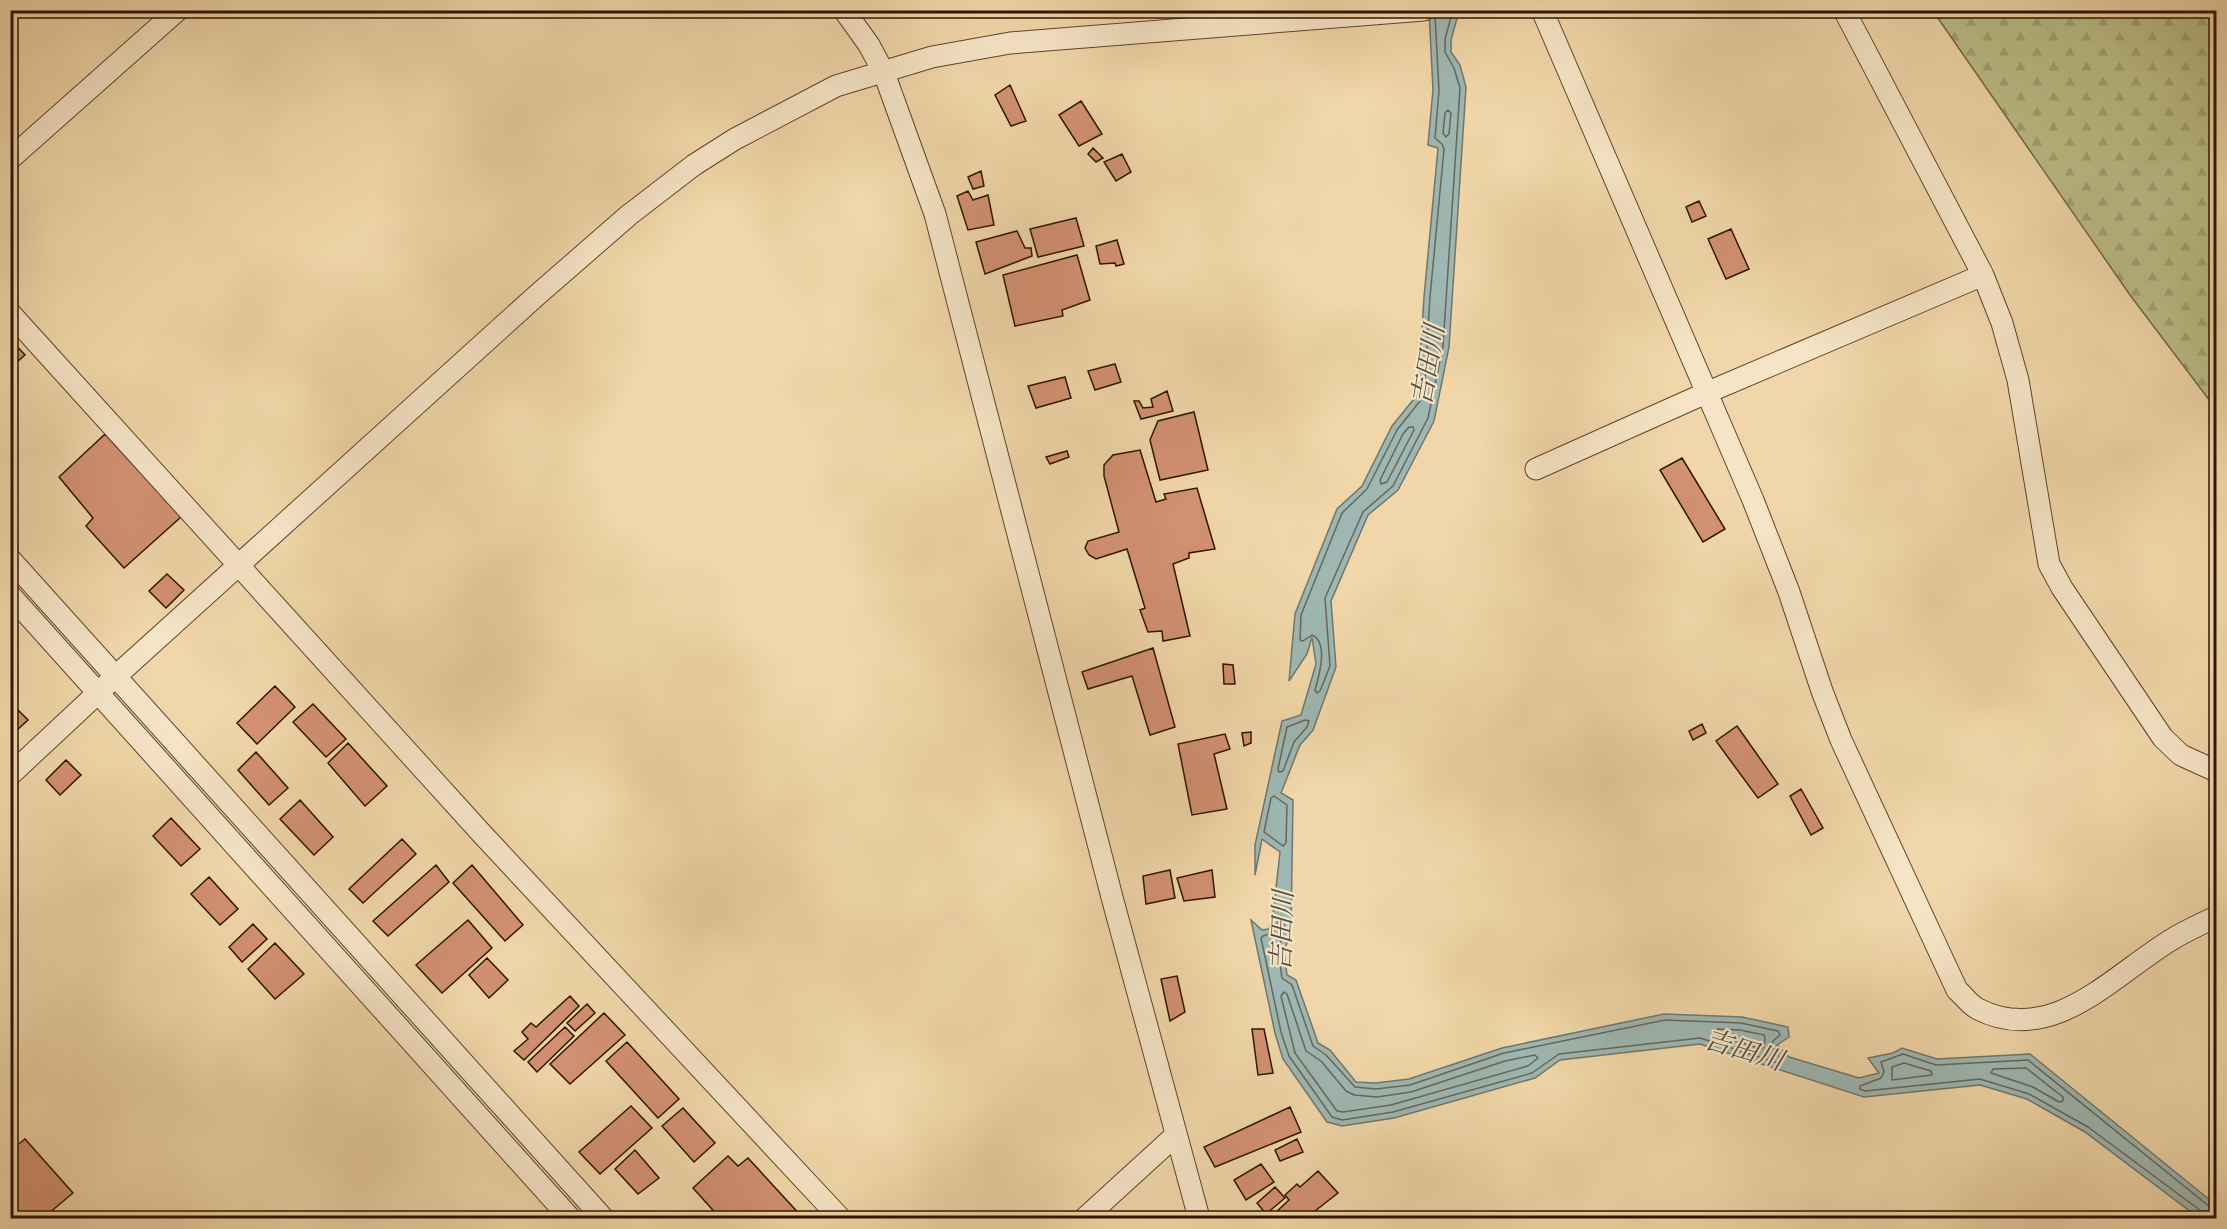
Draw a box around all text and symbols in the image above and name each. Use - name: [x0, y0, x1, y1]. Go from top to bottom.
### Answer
- water label: 吉田川: [1404, 319, 1457, 409]
- water label: 吉田川: [1264, 887, 1306, 972]
- water label: 吉田川: [1699, 1022, 1791, 1084]

